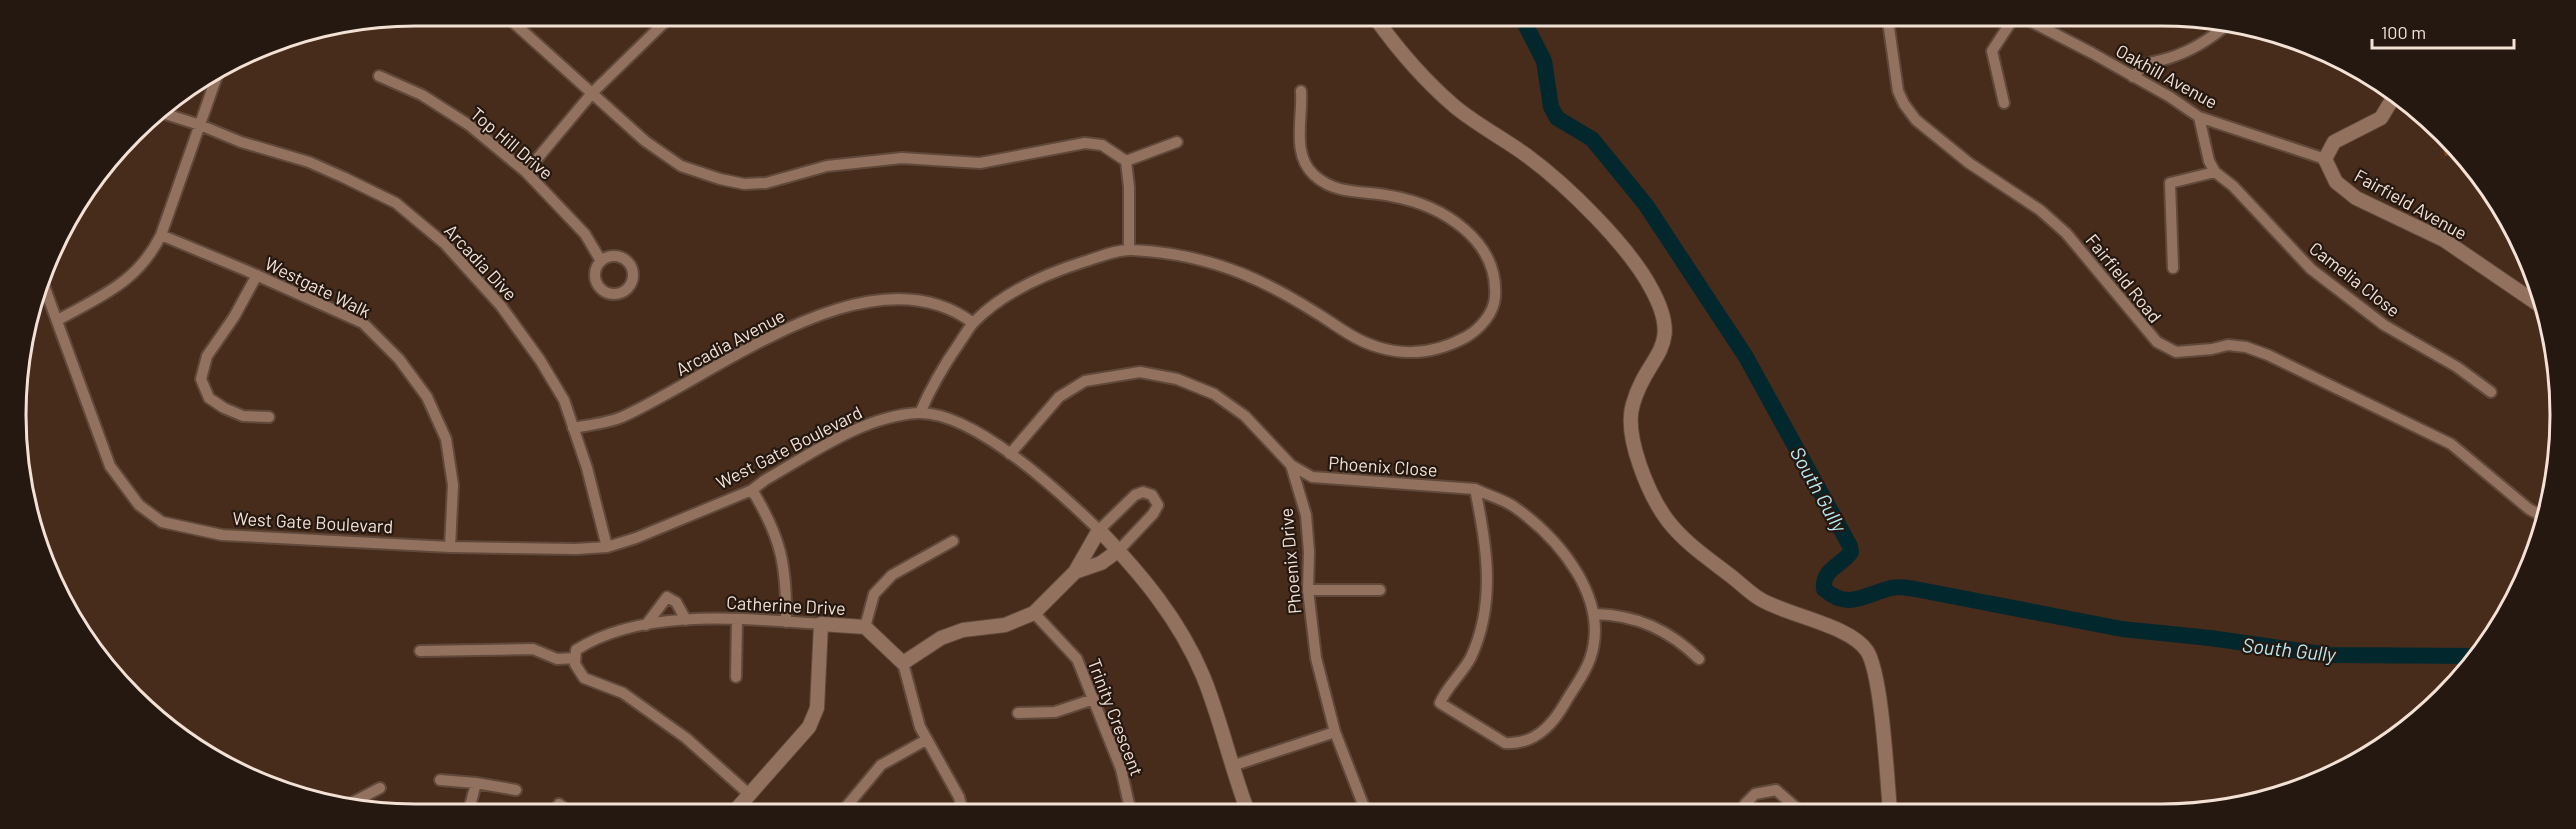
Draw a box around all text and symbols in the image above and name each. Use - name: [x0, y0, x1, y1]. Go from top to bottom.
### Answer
- scale bar: [2372, 12, 2514, 50]
- text: 100 m: [2381, 21, 2426, 43]
- street label: Oakhill Avenue: [2112, 39, 2222, 113]
- street label: Top Hill Drive: [466, 102, 558, 184]
- street label: Fairfield Avenue: [2351, 164, 2471, 244]
- street label: Arcadia Dive: [440, 219, 522, 305]
- street label: Fairfield Road: [2081, 229, 2167, 327]
- street label: Camelia Close: [2305, 237, 2405, 321]
- street label: Westgate Walk: [262, 252, 374, 322]
- street label: Arcadia Avenue: [672, 304, 788, 380]
- street label: West Gate Boulevard: [712, 401, 866, 493]
- water label: South Gully: [1786, 442, 1853, 537]
- street label: Phoenix Close: [1328, 451, 1438, 481]
- street label: West Gate Boulevard: [232, 507, 394, 537]
- street label: Phoenix Drive: [1274, 507, 1306, 615]
- street label: Catherine Drive: [726, 591, 846, 619]
- water label: South Gully: [2241, 632, 2338, 666]
- street label: Trinity Crescent: [1084, 655, 1148, 779]

